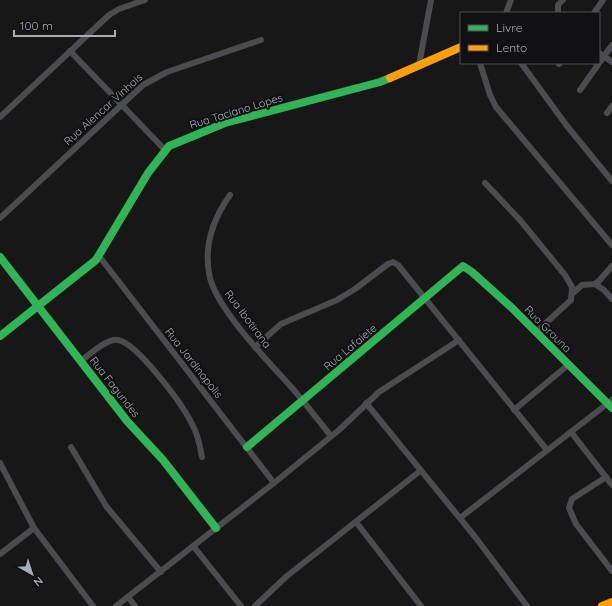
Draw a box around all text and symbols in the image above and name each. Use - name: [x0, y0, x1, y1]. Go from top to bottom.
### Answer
- scale bar: [14, 12, 115, 38]
- legend: [460, 12, 600, 64]
- text: 100 m: [20, 18, 53, 33]
- text: Livre: [496, 20, 523, 35]
- text: Lento: [496, 40, 527, 55]
- street label: Rua Alencar Vinhais: [61, 70, 145, 148]
- street label: Rua Taciano Lopes: [188, 90, 284, 132]
- street label: Rua Ibotirana: [222, 287, 274, 351]
- street label: Rua Grauna: [522, 303, 574, 355]
- street label: Rua Lafaiete: [321, 321, 379, 373]
- street label: Rua Jardinopolis: [162, 325, 226, 401]
- street label: Rua Fagundes: [87, 354, 143, 420]
- north arrow: [12, 554, 52, 594]
- text: N: [31, 574, 46, 590]

